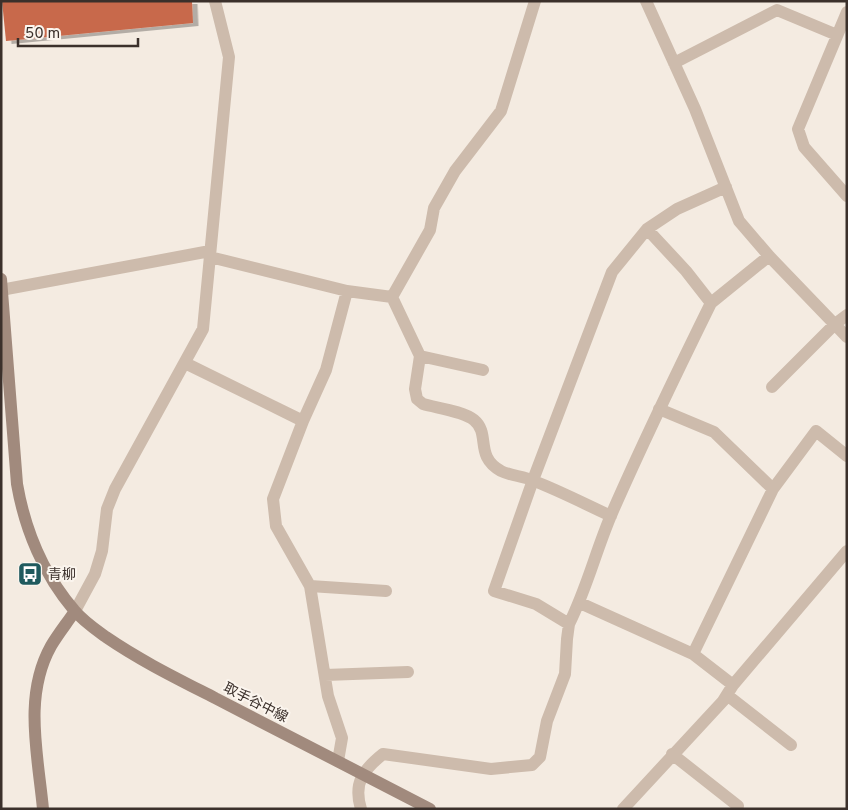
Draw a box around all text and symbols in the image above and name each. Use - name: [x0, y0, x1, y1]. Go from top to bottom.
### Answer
- scale bar: [18, 15, 138, 47]
- text: 50 m: [25, 25, 60, 44]
- bus stop icon: 青柳: [17, 561, 43, 587]
- place label: 青柳: [48, 566, 76, 584]
- street label: 取手谷中線: [220, 680, 290, 727]

